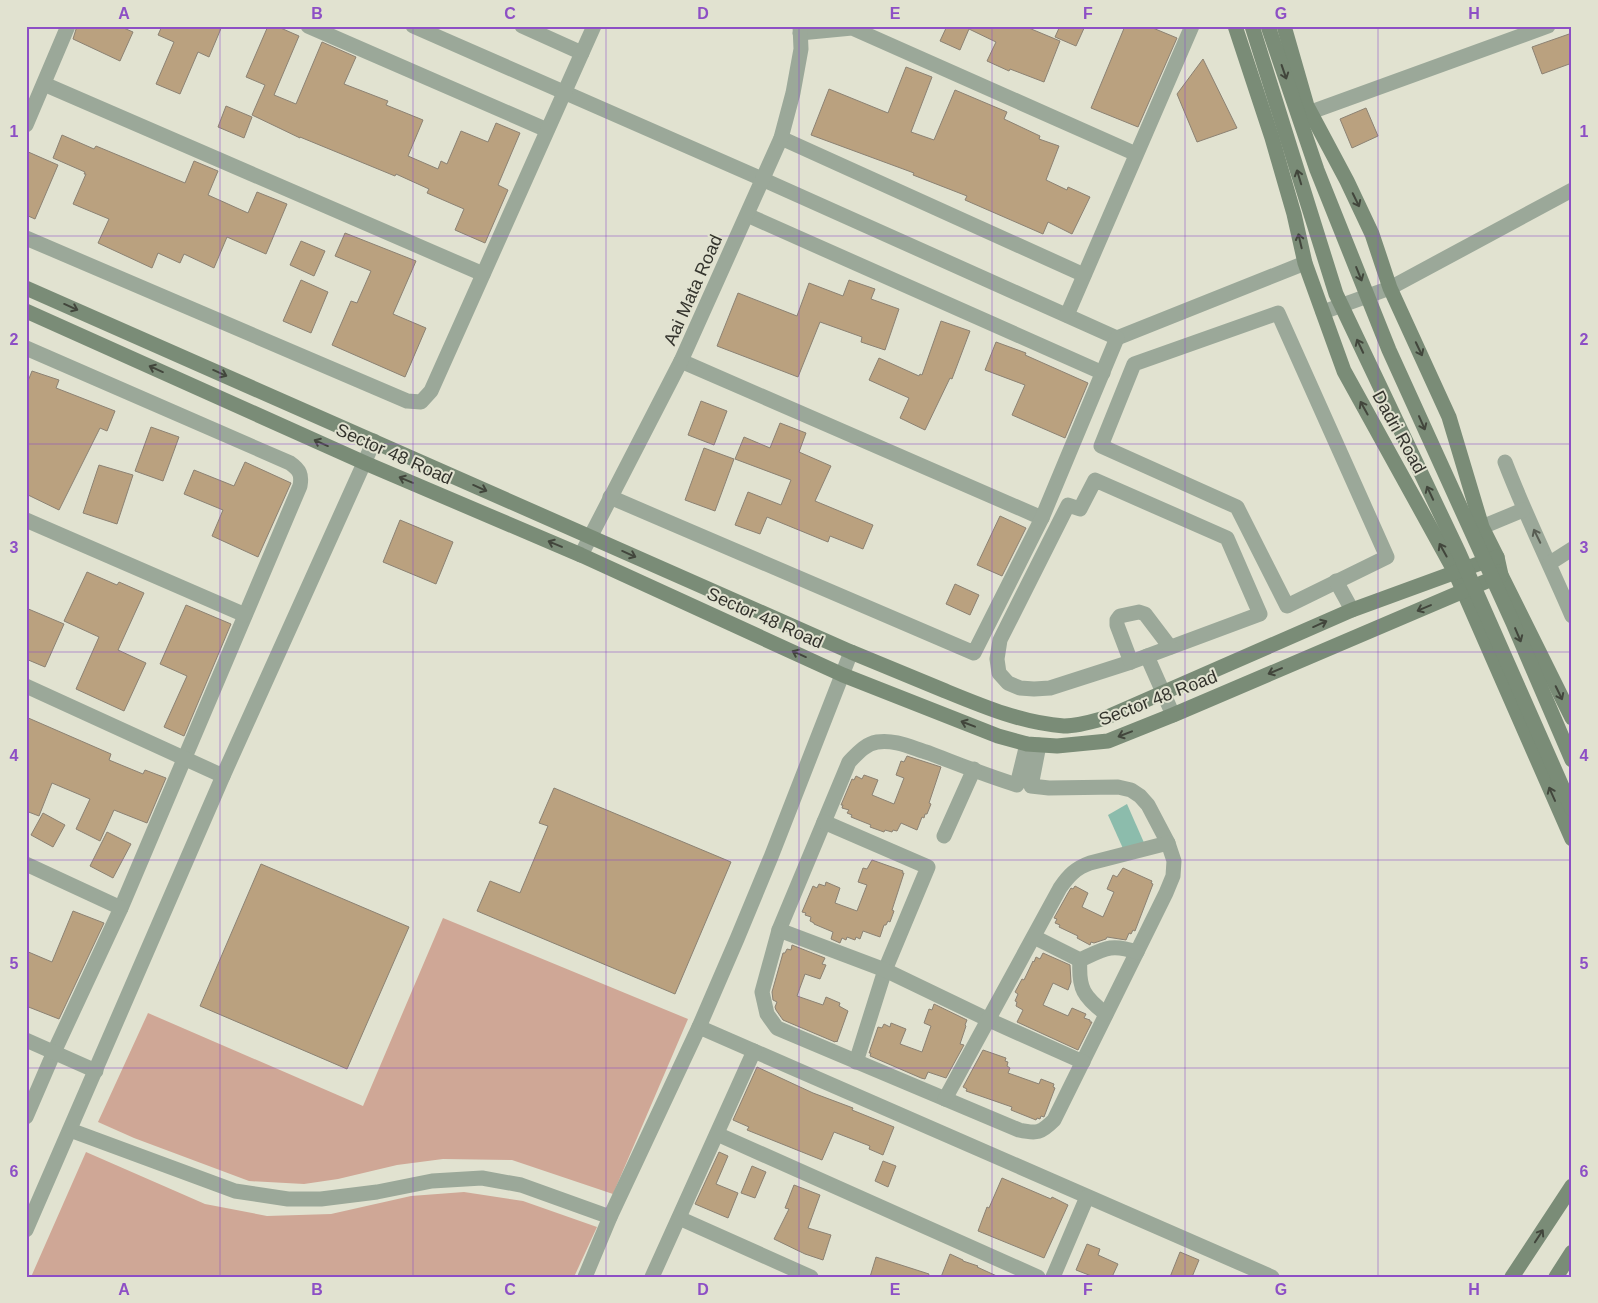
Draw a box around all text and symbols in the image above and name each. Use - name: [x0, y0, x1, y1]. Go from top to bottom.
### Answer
- text: A: [118, 5, 130, 22]
- text: B: [311, 5, 323, 22]
- text: C: [504, 5, 516, 22]
- text: D: [697, 5, 709, 22]
- text: E: [890, 5, 901, 22]
- text: F: [1083, 5, 1093, 22]
- text: G: [1275, 5, 1287, 22]
- text: H: [1468, 5, 1480, 22]
- one-way arrow: [1280, 64, 1289, 80]
- text: 1: [10, 123, 19, 140]
- text: 1: [1580, 123, 1589, 140]
- one-way arrow: [1294, 170, 1303, 185]
- one-way arrow: [1351, 192, 1361, 207]
- street label: Aai Mata Road: [660, 232, 726, 348]
- one-way arrow: [1295, 233, 1304, 249]
- one-way arrow: [1354, 266, 1364, 281]
- one-way arrow: [63, 303, 78, 313]
- text: 2: [10, 331, 19, 348]
- text: 2: [1580, 331, 1589, 348]
- one-way arrow: [1355, 339, 1365, 354]
- one-way arrow: [1414, 341, 1424, 356]
- one-way arrow: [149, 364, 164, 374]
- one-way arrow: [212, 368, 227, 378]
- street label: Dadri Road: [1368, 387, 1430, 477]
- one-way arrow: [1359, 401, 1369, 416]
- one-way arrow: [1418, 415, 1428, 430]
- street label: Sector 48 Road: [333, 419, 455, 489]
- one-way arrow: [314, 437, 329, 447]
- one-way arrow: [399, 475, 414, 484]
- one-way arrow: [472, 484, 487, 494]
- one-way arrow: [1425, 486, 1434, 501]
- one-way arrow: [1531, 529, 1541, 544]
- text: 3: [10, 539, 19, 556]
- one-way arrow: [548, 539, 563, 549]
- text: 3: [1580, 539, 1589, 556]
- one-way arrow: [1438, 543, 1448, 558]
- one-way arrow: [621, 550, 636, 560]
- street label: Sector 48 Road: [704, 583, 826, 653]
- one-way arrow: [1417, 603, 1432, 613]
- one-way arrow: [1312, 618, 1327, 628]
- one-way arrow: [1513, 627, 1523, 642]
- one-way arrow: [792, 649, 807, 659]
- street label: Sector 48 Road: [1096, 666, 1220, 730]
- one-way arrow: [1268, 667, 1283, 677]
- one-way arrow: [1555, 685, 1564, 700]
- one-way arrow: [960, 719, 976, 728]
- one-way arrow: [1118, 730, 1133, 739]
- text: 4: [10, 747, 19, 764]
- text: 4: [1580, 747, 1589, 764]
- one-way arrow: [1547, 787, 1557, 802]
- text: 5: [10, 955, 19, 972]
- text: 5: [1580, 955, 1589, 972]
- text: 6: [10, 1163, 19, 1180]
- text: 6: [1580, 1163, 1589, 1180]
- one-way arrow: [1534, 1229, 1544, 1243]
- text: A: [118, 1281, 130, 1298]
- text: B: [311, 1281, 323, 1298]
- text: C: [504, 1281, 516, 1298]
- text: D: [697, 1281, 709, 1298]
- text: E: [890, 1281, 901, 1298]
- text: F: [1083, 1281, 1093, 1298]
- text: G: [1275, 1281, 1287, 1298]
- text: H: [1468, 1281, 1480, 1298]

